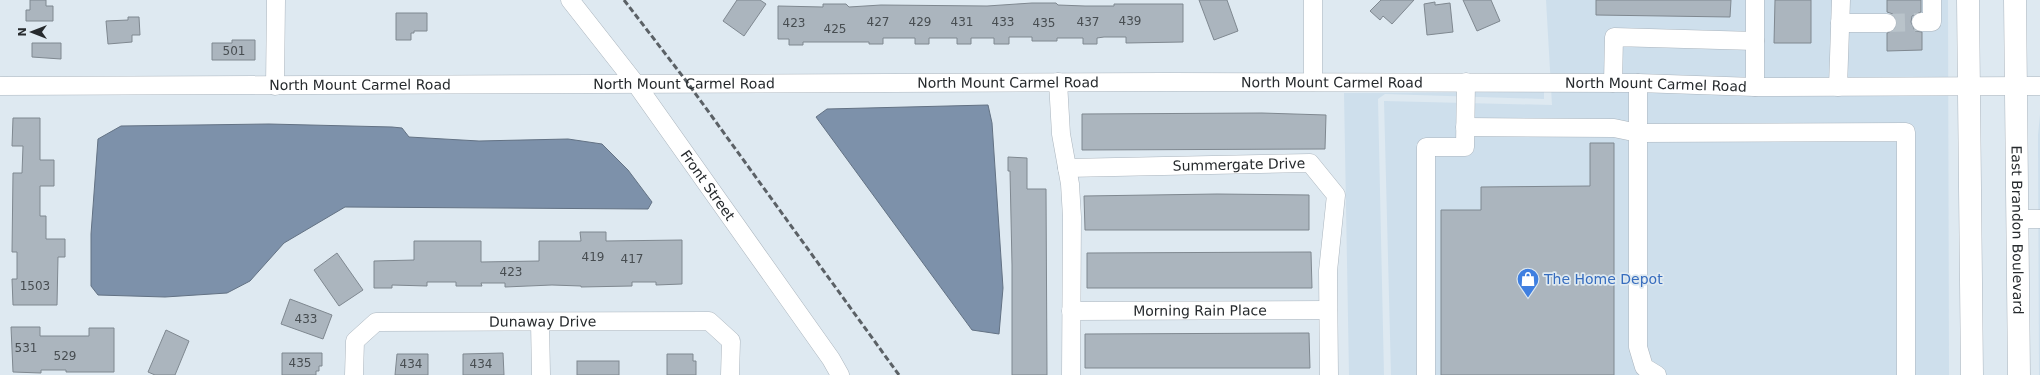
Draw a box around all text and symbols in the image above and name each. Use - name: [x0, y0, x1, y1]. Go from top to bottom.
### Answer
- north arrow: [12, 12, 52, 52]
- house number: 439: [1119, 14, 1141, 28]
- house number: 427: [867, 15, 889, 29]
- house number: 429: [909, 15, 931, 29]
- house number: 431: [951, 15, 973, 29]
- house number: 433: [992, 15, 1014, 29]
- house number: 437: [1077, 15, 1099, 29]
- house number: 423: [783, 16, 805, 30]
- house number: 435: [1033, 16, 1055, 30]
- house number: 425: [824, 22, 846, 36]
- text: N: [16, 27, 29, 37]
- house number: 501: [223, 44, 245, 58]
- street label: North Mount Carmel Road: [917, 74, 1099, 91]
- street label: North Mount Carmel Road: [1241, 74, 1423, 91]
- street label: North Mount Carmel Road: [593, 75, 775, 92]
- street label: North Mount Carmel Road: [1565, 75, 1747, 95]
- street label: North Mount Carmel Road: [269, 76, 451, 93]
- street label: East Brandon Boulevard: [2009, 145, 2026, 315]
- street label: Front Street: [677, 147, 739, 224]
- street label: Summergate Drive: [1173, 155, 1305, 174]
- house number: 419: [582, 250, 604, 264]
- house number: 417: [621, 252, 643, 266]
- house number: 423: [500, 265, 522, 279]
- shop icon: The Home Depot: [1515, 266, 1541, 299]
- place label: The Home Depot: [1543, 271, 1663, 287]
- house number: 1503: [20, 279, 50, 293]
- street label: Morning Rain Place: [1133, 302, 1267, 319]
- house number: 433: [295, 312, 317, 326]
- street label: Dunaway Drive: [489, 313, 596, 330]
- house number: 531: [15, 341, 37, 355]
- house number: 529: [54, 349, 76, 363]
- house number: 435: [289, 356, 311, 370]
- house number: 434: [400, 357, 422, 371]
- house number: 434: [470, 357, 492, 371]

